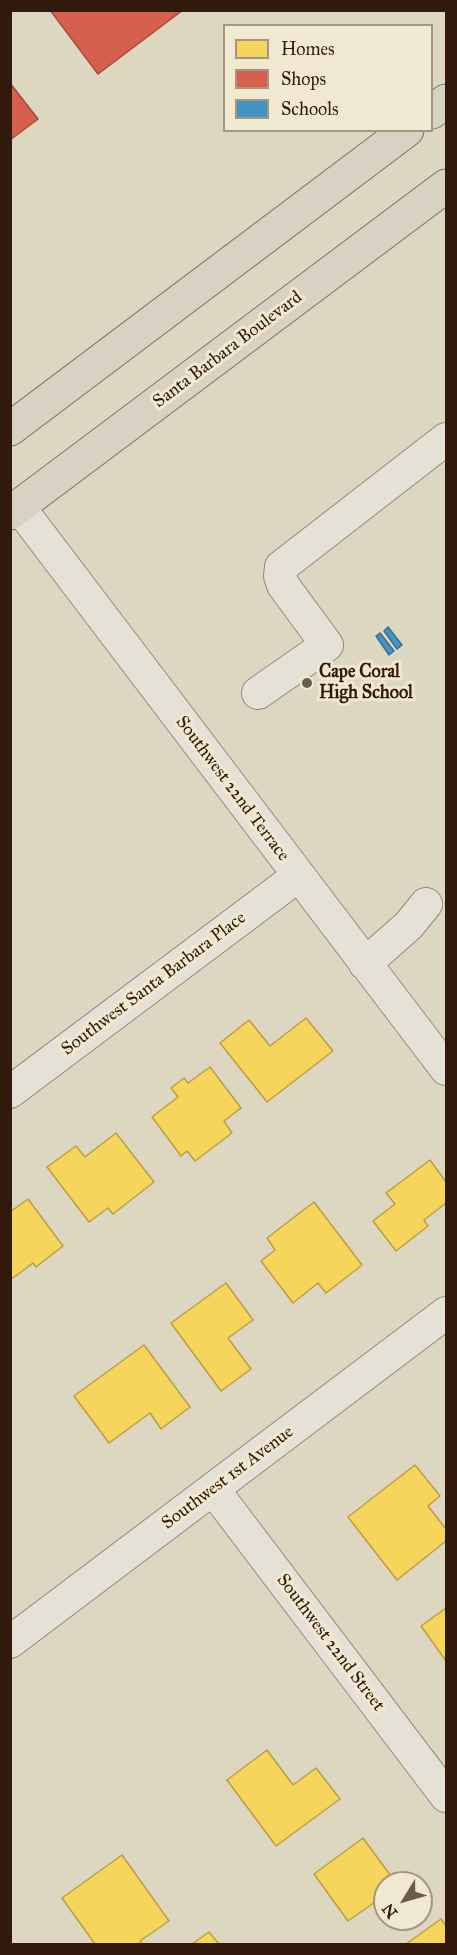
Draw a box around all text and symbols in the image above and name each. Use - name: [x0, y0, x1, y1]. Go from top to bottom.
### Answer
- legend: [223, 24, 433, 132]
- text: Homes: [281, 38, 335, 60]
- text: Shops: [281, 68, 326, 90]
- text: Schools: [281, 98, 339, 120]
- street label: Santa Barbara Boulevard: [149, 287, 307, 413]
- place label: Cape Coral High School: [319, 662, 413, 704]
- marker: Cape Coral High School: [300, 676, 314, 690]
- street label: Southwest 22nd Terrace: [170, 712, 294, 866]
- street label: Southwest Santa Barbara Place: [57, 908, 251, 1060]
- street label: Southwest 1st Avenue: [158, 1421, 298, 1535]
- street label: Southwest 22nd Street: [271, 1570, 389, 1716]
- north arrow: [373, 1871, 433, 1931]
- text: N: [378, 1900, 402, 1922]

